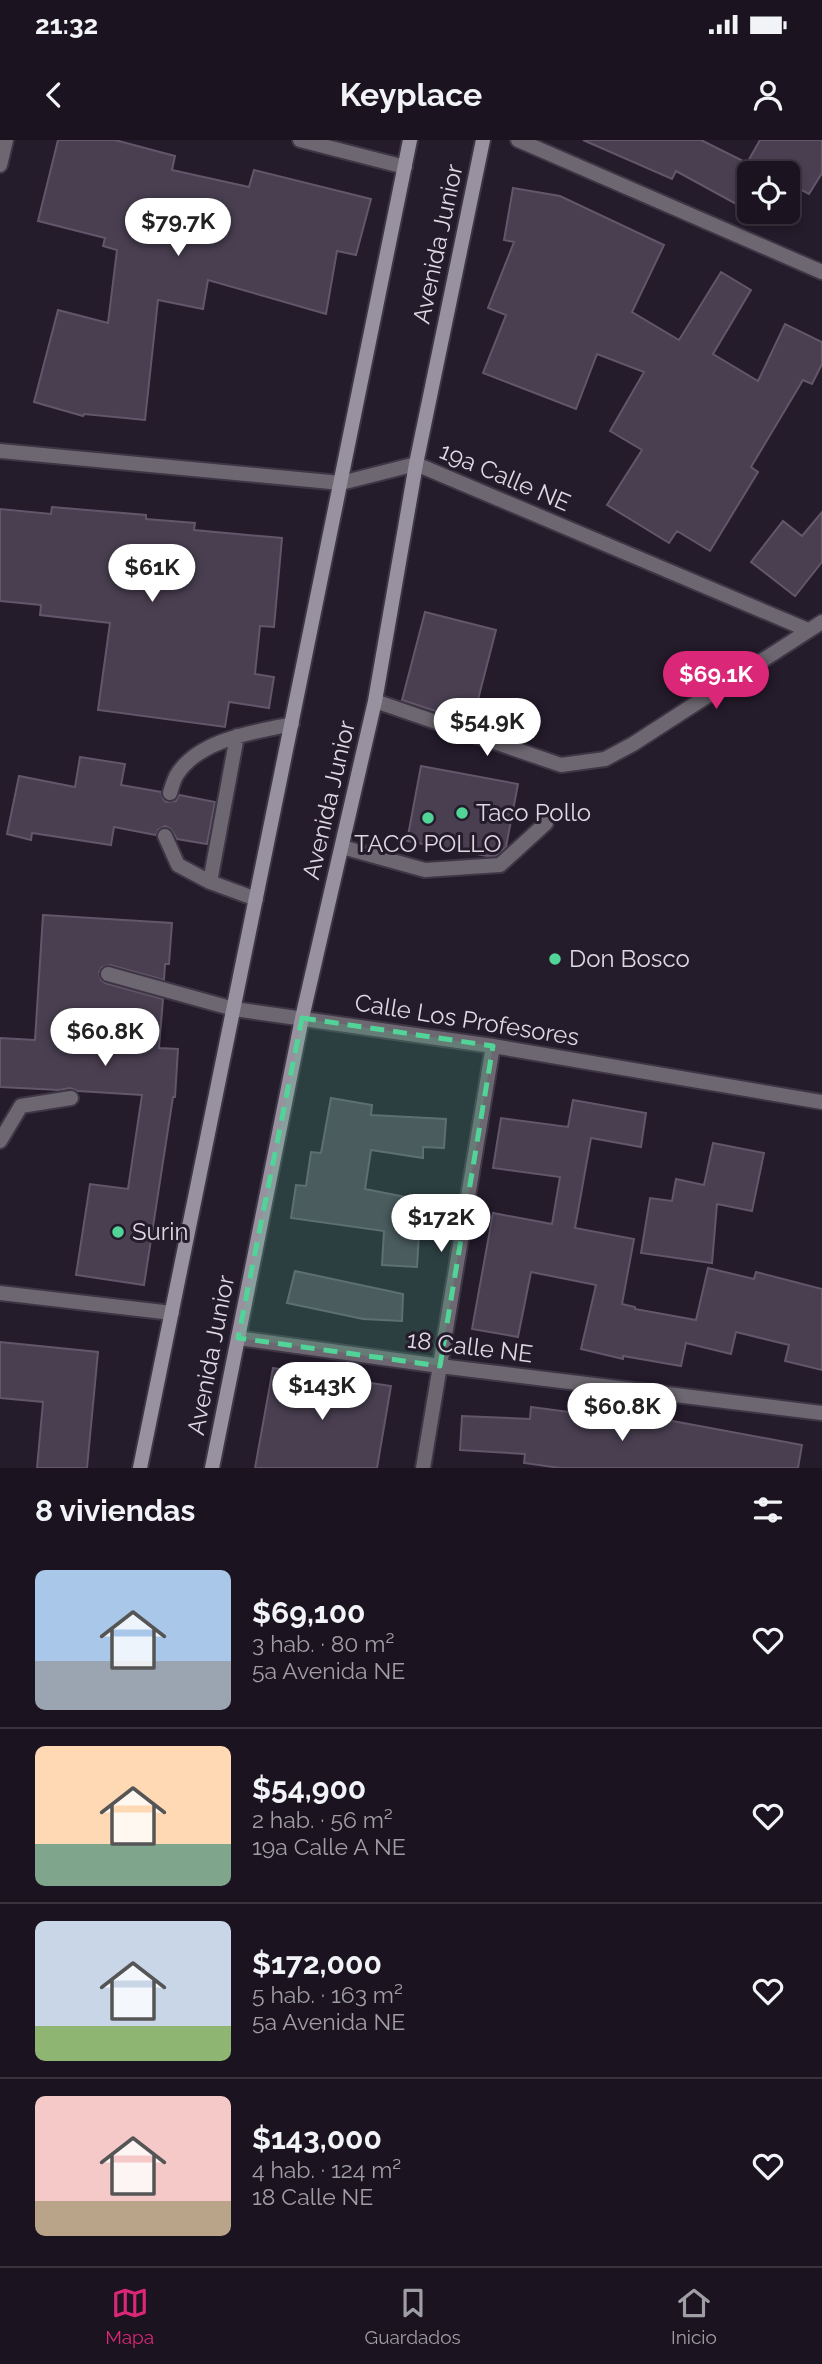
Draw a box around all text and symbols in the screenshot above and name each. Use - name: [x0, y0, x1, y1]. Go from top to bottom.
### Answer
- text: 21:32: [35, 10, 98, 40]
- icon: back: [35, 76, 73, 114]
- text: Keyplace: [340, 76, 482, 113]
- icon: person: [749, 76, 787, 114]
- street label: Avenida Junior: [406, 161, 469, 326]
- map controls: [737, 161, 800, 224]
- button: locate: [737, 161, 800, 224]
- pin: $79.7K: [121, 198, 235, 258]
- text: $79.7K: [141, 207, 215, 234]
- street label: 19a Calle NE: [435, 436, 575, 517]
- pin: $61K: [111, 545, 193, 604]
- text: $61K: [124, 553, 180, 580]
- pin: $69.1K: [659, 652, 773, 711]
- text: $69.1K: [679, 660, 753, 687]
- pin: $54.9K: [430, 698, 544, 758]
- text: $54.9K: [450, 707, 524, 734]
- street label: Avenida Junior: [296, 717, 361, 882]
- place label: Taco Pollo: [476, 798, 591, 827]
- marker: Taco Pollo: [454, 805, 470, 821]
- marker: TACO POLLO: [420, 810, 436, 826]
- place label: TACO POLLO: [354, 829, 502, 858]
- place label: Don Bosco: [569, 944, 690, 973]
- marker: Don Bosco: [547, 951, 563, 967]
- street label: Calle Los Profesores: [353, 987, 581, 1052]
- pin: $60.8K: [48, 1009, 162, 1068]
- text: $60.8K: [66, 1017, 144, 1044]
- pin: $172K: [392, 1194, 490, 1254]
- text: $172K: [407, 1203, 475, 1230]
- place label: Surin: [132, 1217, 188, 1246]
- marker: Surin: [110, 1224, 126, 1240]
- street label: Avenida Junior: [181, 1272, 240, 1437]
- street label: 18 Calle NE: [405, 1324, 535, 1369]
- pin: $143K: [273, 1362, 371, 1422]
- text: $143K: [288, 1371, 356, 1398]
- pin: $60.8K: [565, 1384, 679, 1443]
- text: $60.8K: [583, 1392, 661, 1419]
- icon: filters: [749, 1491, 787, 1529]
- text: 8 viviendas: [35, 1493, 195, 1528]
- text: $69,100: [252, 1595, 366, 1630]
- icon: home: [91, 1598, 175, 1682]
- icon: heart: [749, 1621, 787, 1659]
- text: 3 hab. · 80 m²: [252, 1630, 394, 1657]
- text: 5a Avenida NE: [252, 1657, 405, 1684]
- text: $54,900: [252, 1771, 366, 1806]
- icon: home: [91, 1774, 175, 1858]
- icon: heart: [749, 1797, 787, 1835]
- text: 2 hab. · 56 m²: [252, 1806, 393, 1833]
- text: 19a Calle A NE: [252, 1833, 406, 1860]
- text: $172,000: [252, 1946, 382, 1981]
- icon: home: [91, 1949, 175, 2033]
- icon: heart: [749, 1972, 787, 2010]
- text: 5 hab. · 163 m²: [252, 1981, 403, 2008]
- text: 5a Avenida NE: [252, 2008, 405, 2035]
- text: $143,000: [252, 2121, 382, 2156]
- icon: home: [91, 2124, 175, 2208]
- icon: heart: [749, 2147, 787, 2185]
- text: 4 hab. · 124 m²: [252, 2156, 401, 2183]
- text: 18 Calle NE: [252, 2183, 373, 2210]
- tab: Mapa: [105, 2284, 154, 2348]
- tab: Guardados: [365, 2284, 461, 2348]
- tab: Inicio: [671, 2284, 717, 2348]

